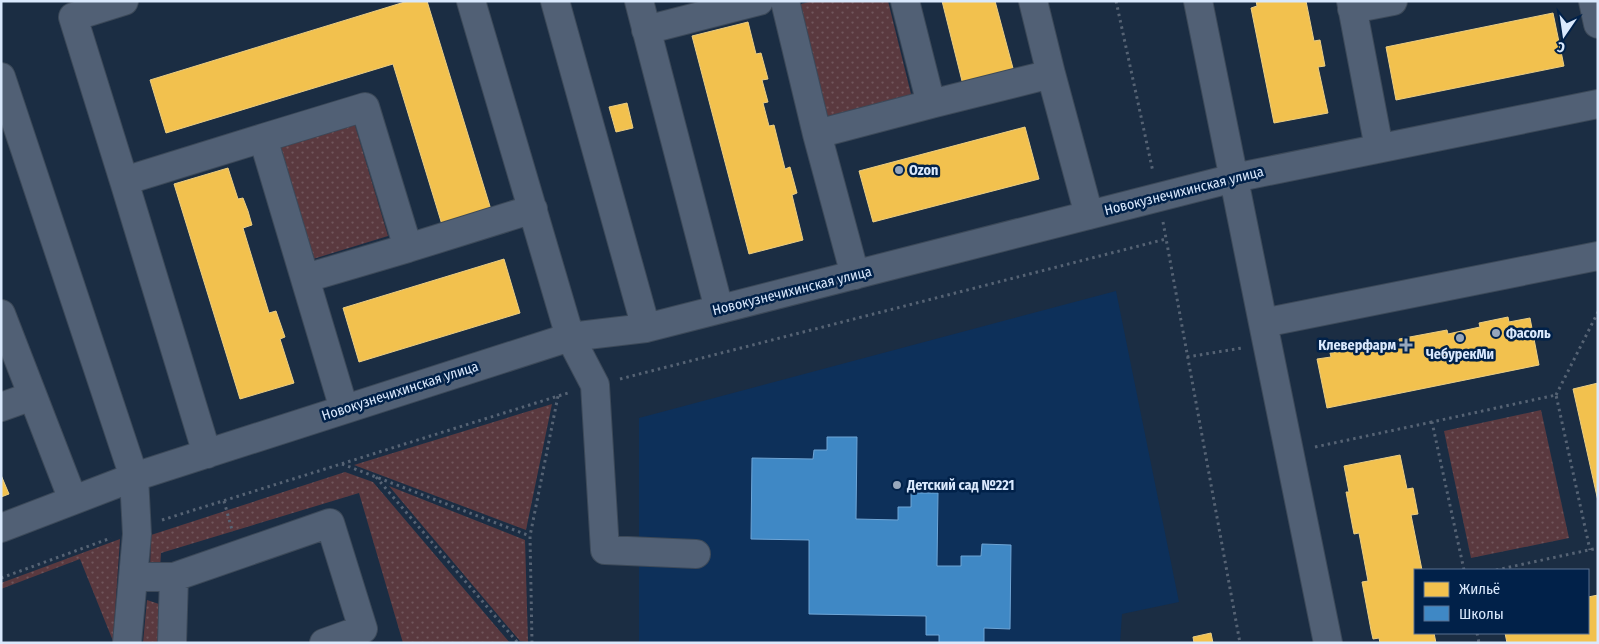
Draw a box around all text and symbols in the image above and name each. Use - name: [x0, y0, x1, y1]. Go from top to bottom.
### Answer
- north arrow: [1539, 10, 1589, 60]
- text: С: [1555, 38, 1567, 56]
- place label: Ozon: [909, 162, 938, 179]
- street label: Новокузнечихинская улица: [1103, 163, 1266, 219]
- marker: Ozon: [893, 164, 905, 176]
- street label: Новокузнечихинская улица: [711, 263, 874, 319]
- place label: Фасоль: [1506, 325, 1551, 342]
- marker: Фасоль: [1490, 327, 1502, 339]
- marker: ЧебурекМи: [1454, 332, 1466, 344]
- place label: Клеверфарм: [1318, 337, 1396, 354]
- marker: Клеверфарм: [1400, 339, 1412, 351]
- place label: ЧебурекМи: [1426, 346, 1494, 363]
- street label: Новокузнечихинская улица: [320, 358, 481, 424]
- place label: Детский сад №221: [906, 477, 1015, 494]
- marker: Детский сад №221: [891, 479, 903, 491]
- legend: [1414, 569, 1589, 634]
- text: Жильё: [1459, 580, 1500, 598]
- text: Школы: [1459, 605, 1504, 623]

